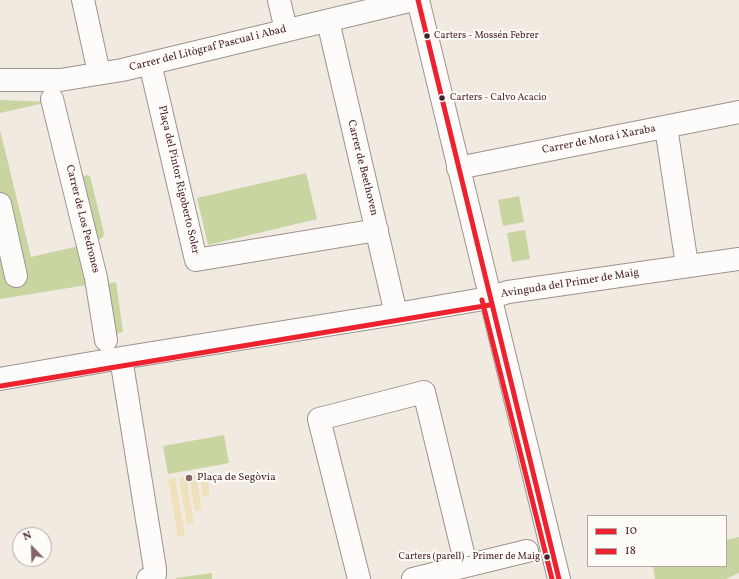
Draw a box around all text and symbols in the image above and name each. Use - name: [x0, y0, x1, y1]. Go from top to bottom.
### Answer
- street label: Carrer del Litògraf Pascual i Abad: [128, 23, 288, 75]
- place label: Carters - Mossén Febrer: [434, 30, 539, 42]
- marker: Carters - Mossén Febrer: [422, 31, 432, 41]
- place label: Carters - Calvo Acacio: [450, 92, 547, 104]
- marker: Carters - Calvo Acacio: [437, 93, 447, 103]
- street label: Plaça del Pintor Rigoberto Soler: [154, 104, 202, 256]
- street label: Carrer de Beethoven: [344, 119, 380, 217]
- street label: Carrer de Mora i Xaraba: [541, 122, 657, 158]
- street label: Carrer de Los Pedrones: [62, 164, 102, 274]
- street label: Avinguda del Primer de Maig: [500, 267, 640, 301]
- place label: Plaça de Segòvia: [197, 471, 276, 485]
- marker: Plaça de Segòvia: [184, 473, 194, 483]
- legend: [587, 515, 727, 567]
- text: 10: [625, 523, 637, 539]
- north arrow: [12, 527, 52, 567]
- text: N: [21, 528, 34, 545]
- text: 18: [625, 543, 636, 559]
- place label: Carters (parell) - Primer de Maig: [398, 551, 540, 563]
- marker: Carters (parell) - Primer de Maig: [542, 552, 552, 562]

